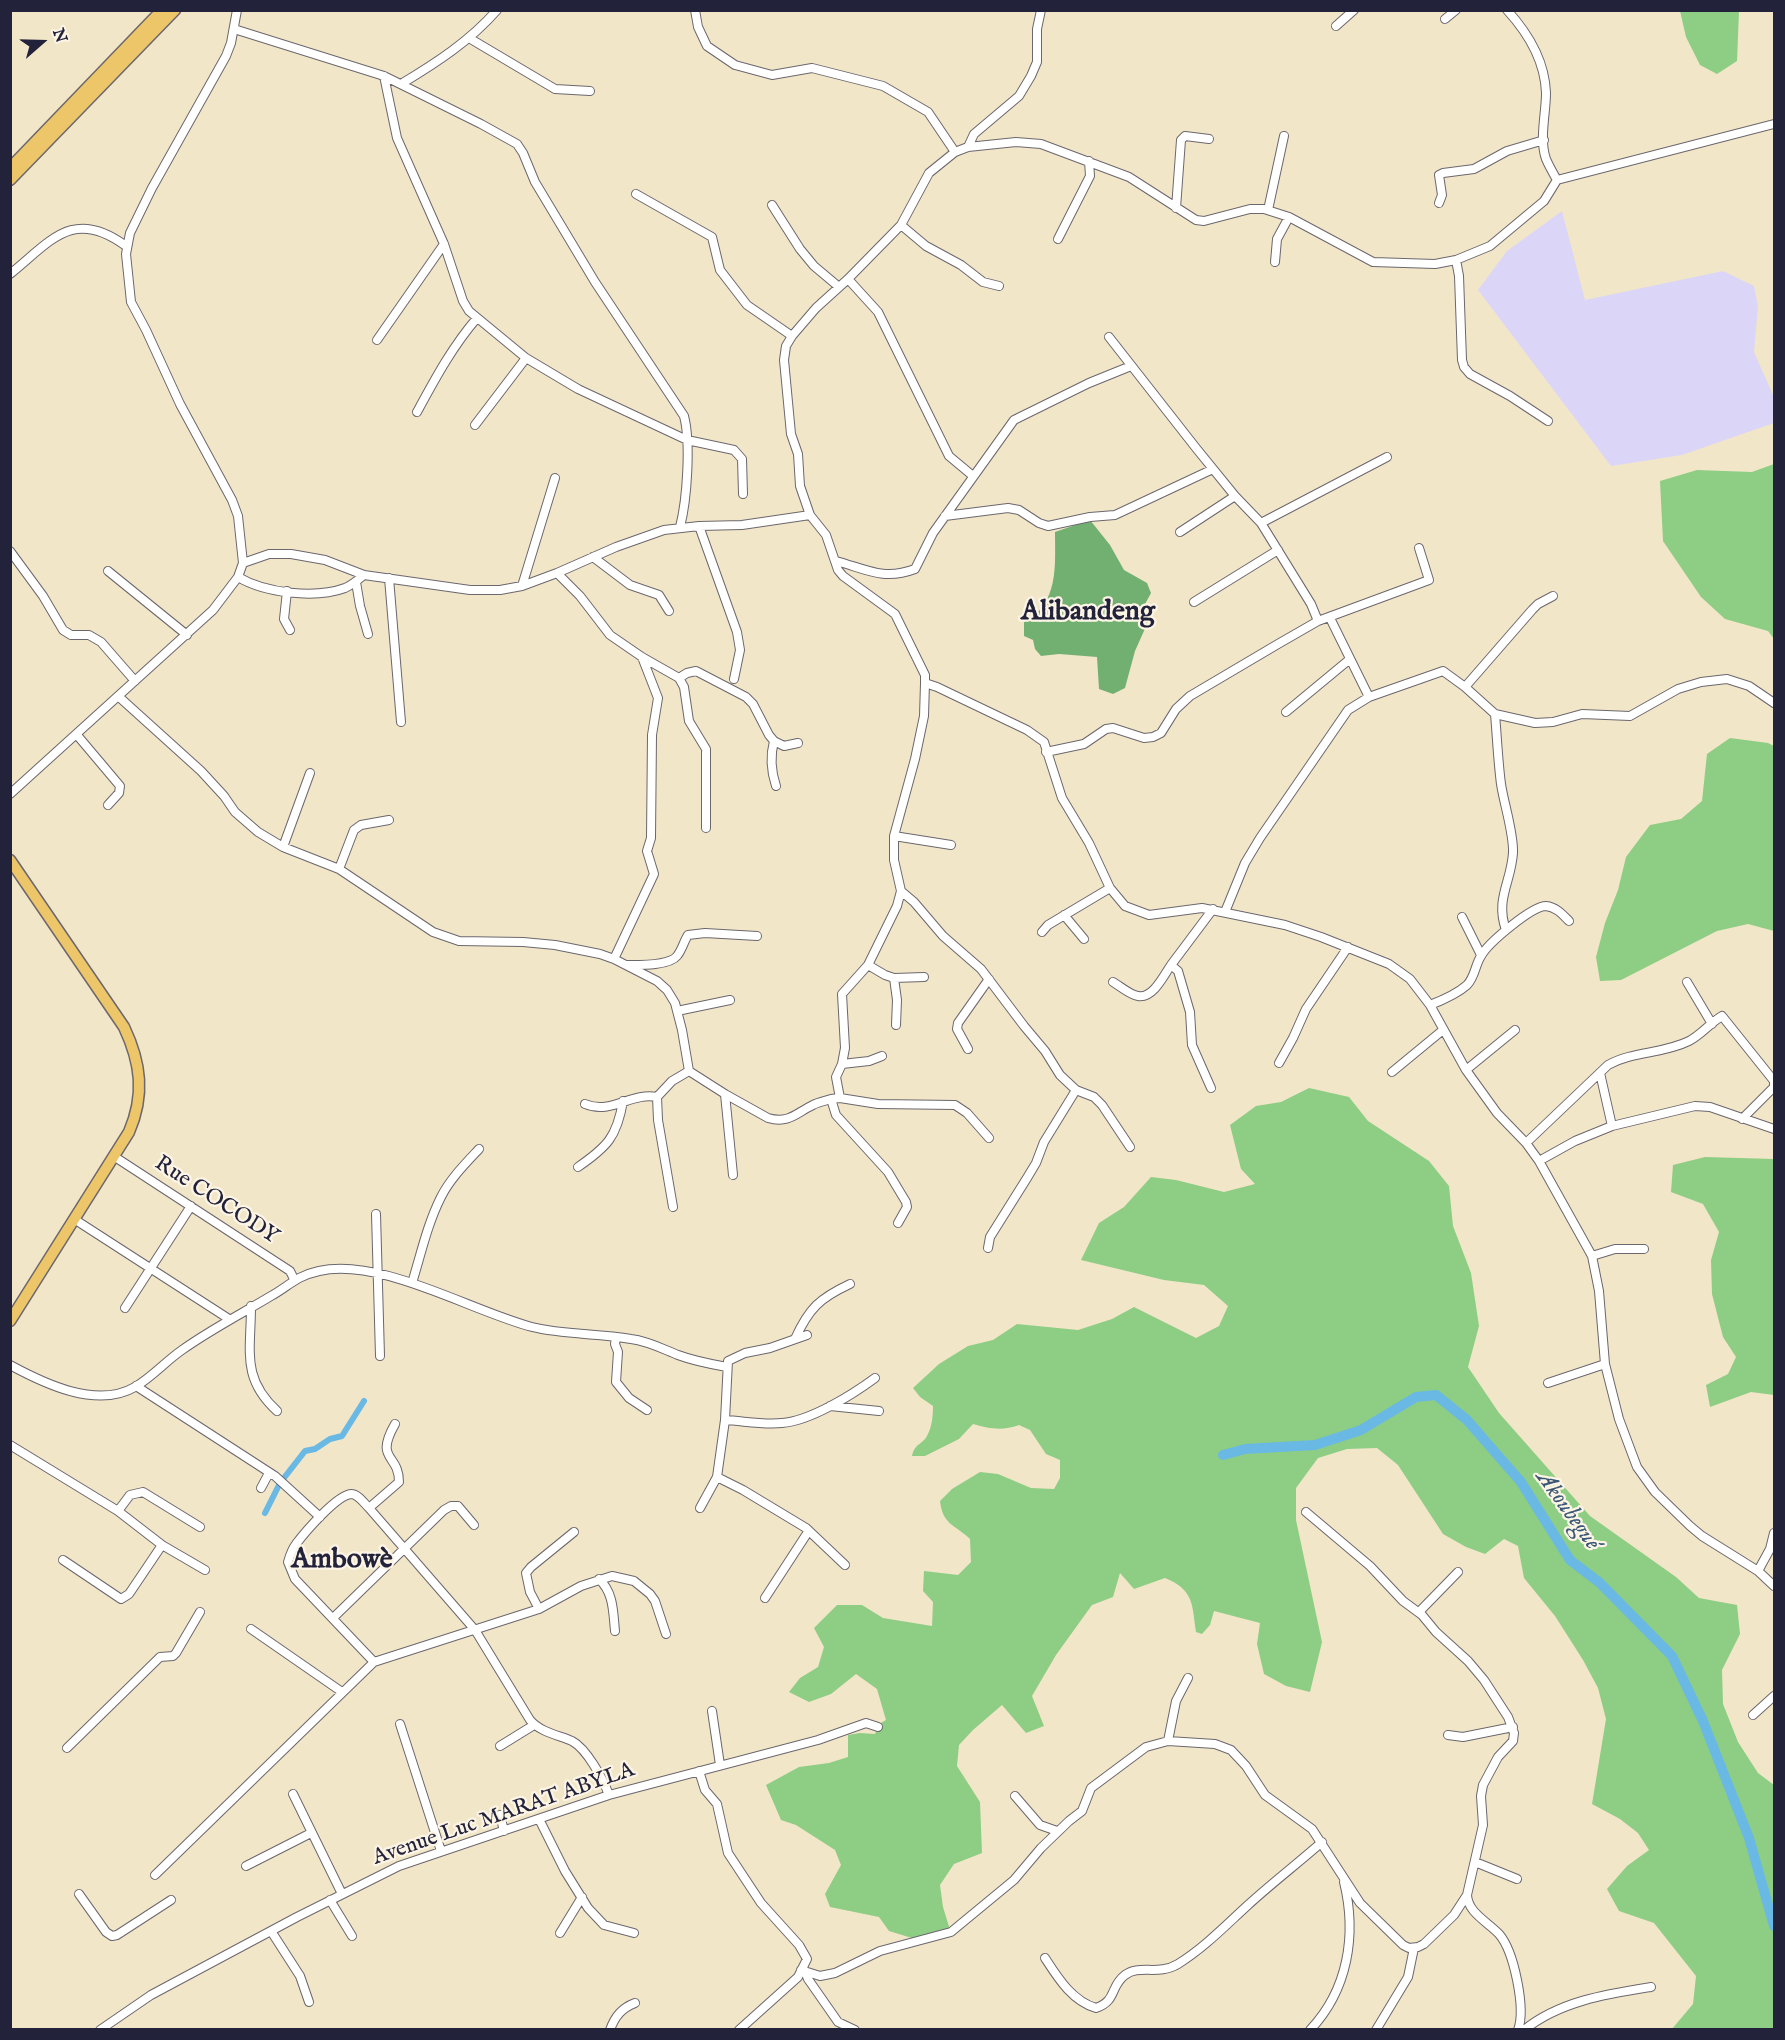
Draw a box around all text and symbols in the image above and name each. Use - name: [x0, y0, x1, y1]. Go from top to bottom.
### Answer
- north arrow: [12, 12, 72, 72]
- text: N: [47, 26, 71, 46]
- district label: Alibandeng: [1021, 596, 1155, 630]
- street label: Rue COCODY: [149, 1151, 283, 1251]
- water label: Akoubegué: [1528, 1466, 1606, 1556]
- district label: Ambowè: [291, 1544, 393, 1578]
- street label: Avenue Luc MARAT ABYLA: [370, 1758, 638, 1872]

